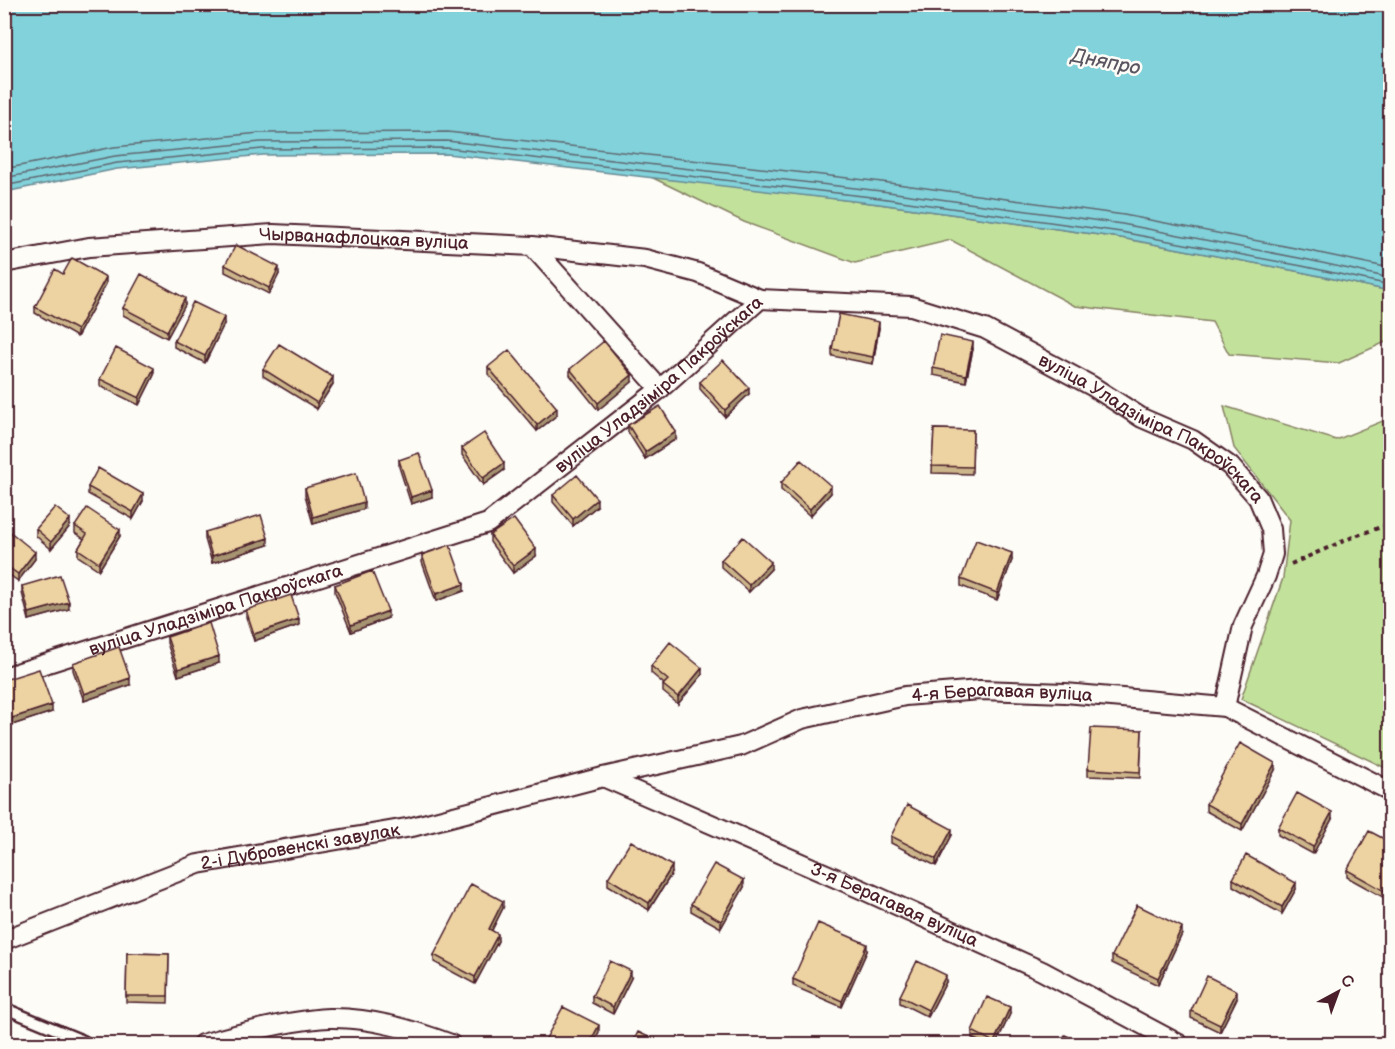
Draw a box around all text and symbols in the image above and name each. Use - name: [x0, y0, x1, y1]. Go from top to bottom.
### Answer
- water label: Дняпро: [1067, 43, 1143, 81]
- street label: Чырванафлоцкая вуліца: [259, 224, 469, 254]
- street label: вуліца Уладзіміра Пакроўскага: [551, 291, 768, 478]
- street label: вуліца Уладзіміра Пакроўскага: [1035, 350, 1268, 508]
- street label: вуліца Уладзіміра Пакроўскага: [86, 560, 345, 660]
- street label: 4-я Берагавая вуліца: [911, 680, 1094, 706]
- street label: 2-і Дубровенскі завулак: [199, 819, 402, 874]
- street label: 3-я Берагавая вуліца: [807, 858, 982, 952]
- north arrow: [1308, 962, 1368, 1022]
- text: С: [1336, 971, 1357, 993]

